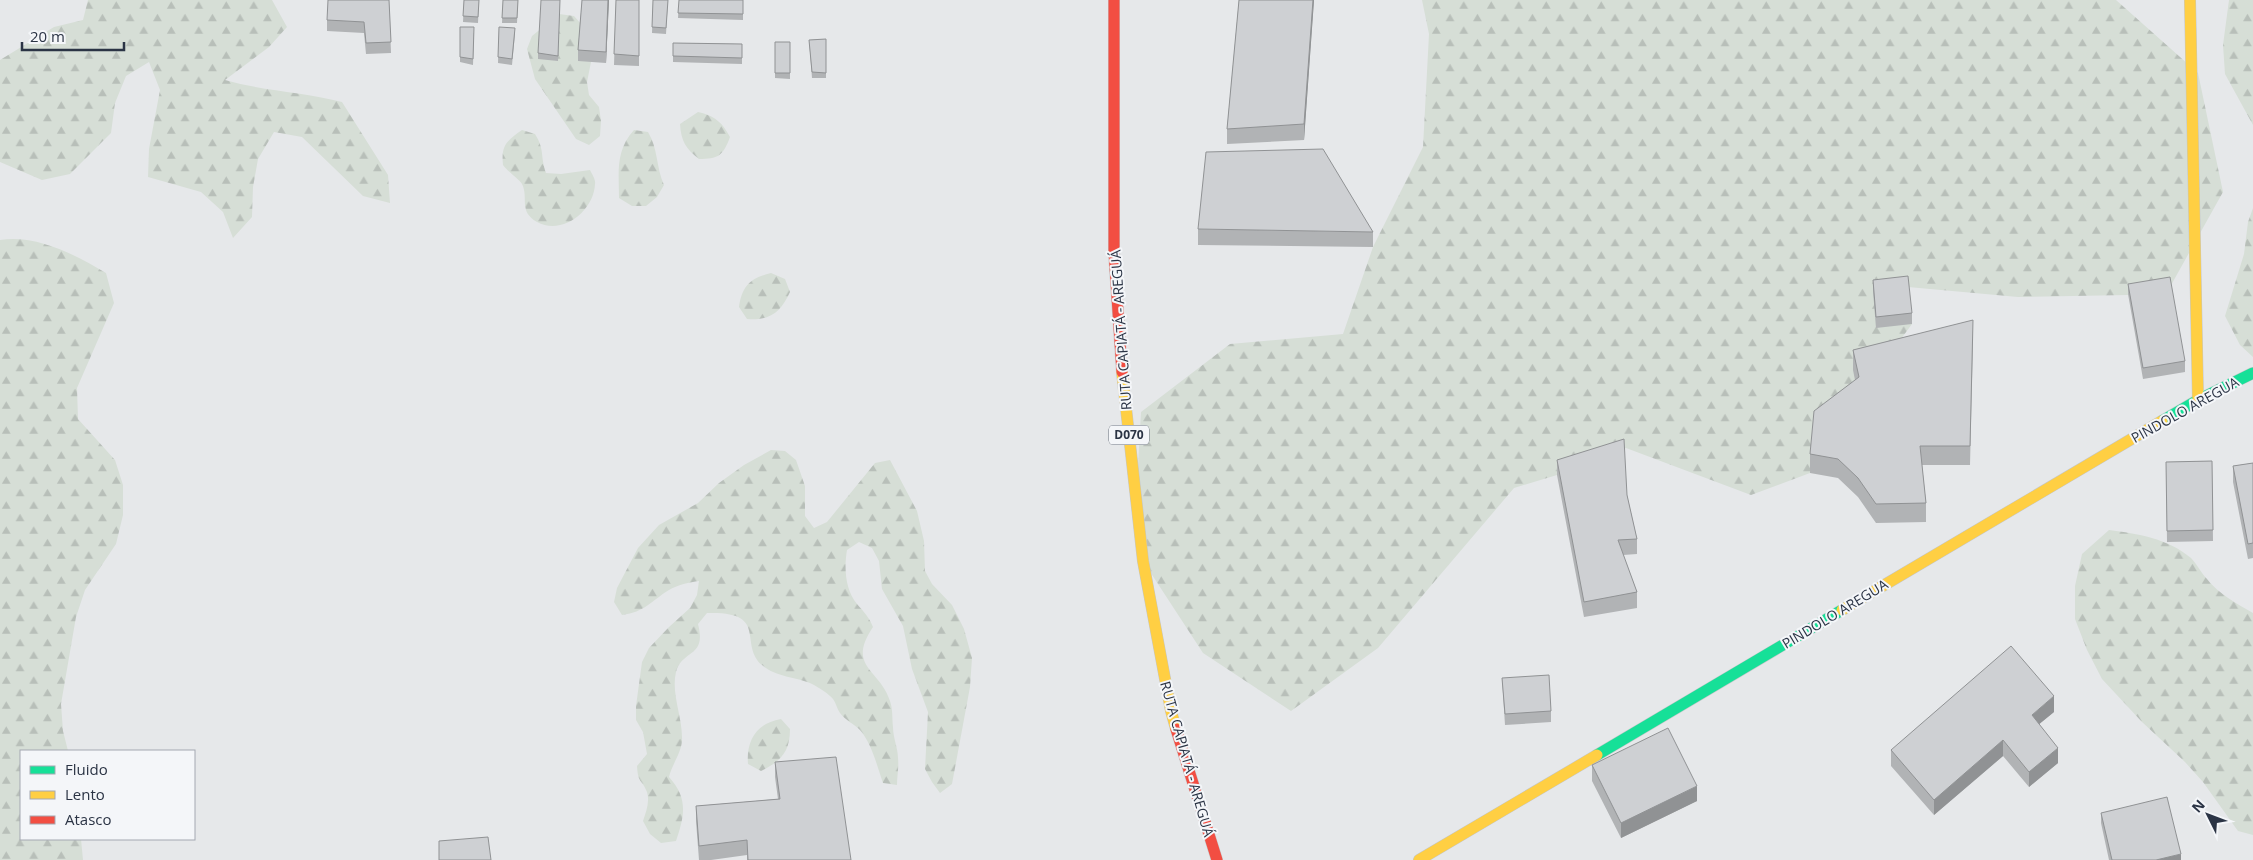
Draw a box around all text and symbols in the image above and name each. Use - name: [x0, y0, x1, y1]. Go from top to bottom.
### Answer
- scale bar: [22, 20, 125, 52]
- text: 20 m: [30, 26, 65, 46]
- street label: RUTA CAPIATÁ - AREGUÁ: [1105, 249, 1136, 411]
- street label: PINDOLO AREGUA: [2128, 372, 2242, 447]
- road number: D070: [1109, 426, 1149, 444]
- street label: PINDOLO AREGUA: [1778, 574, 1891, 653]
- street label: RUTA CAPIATÁ - AREGUÁ: [1156, 679, 1219, 839]
- legend: [20, 750, 195, 840]
- text: Fluido: [65, 759, 108, 779]
- text: Lento: [65, 784, 105, 804]
- north arrow: [2183, 790, 2233, 840]
- text: N: [2187, 795, 2209, 817]
- text: Atasco: [65, 809, 112, 829]

